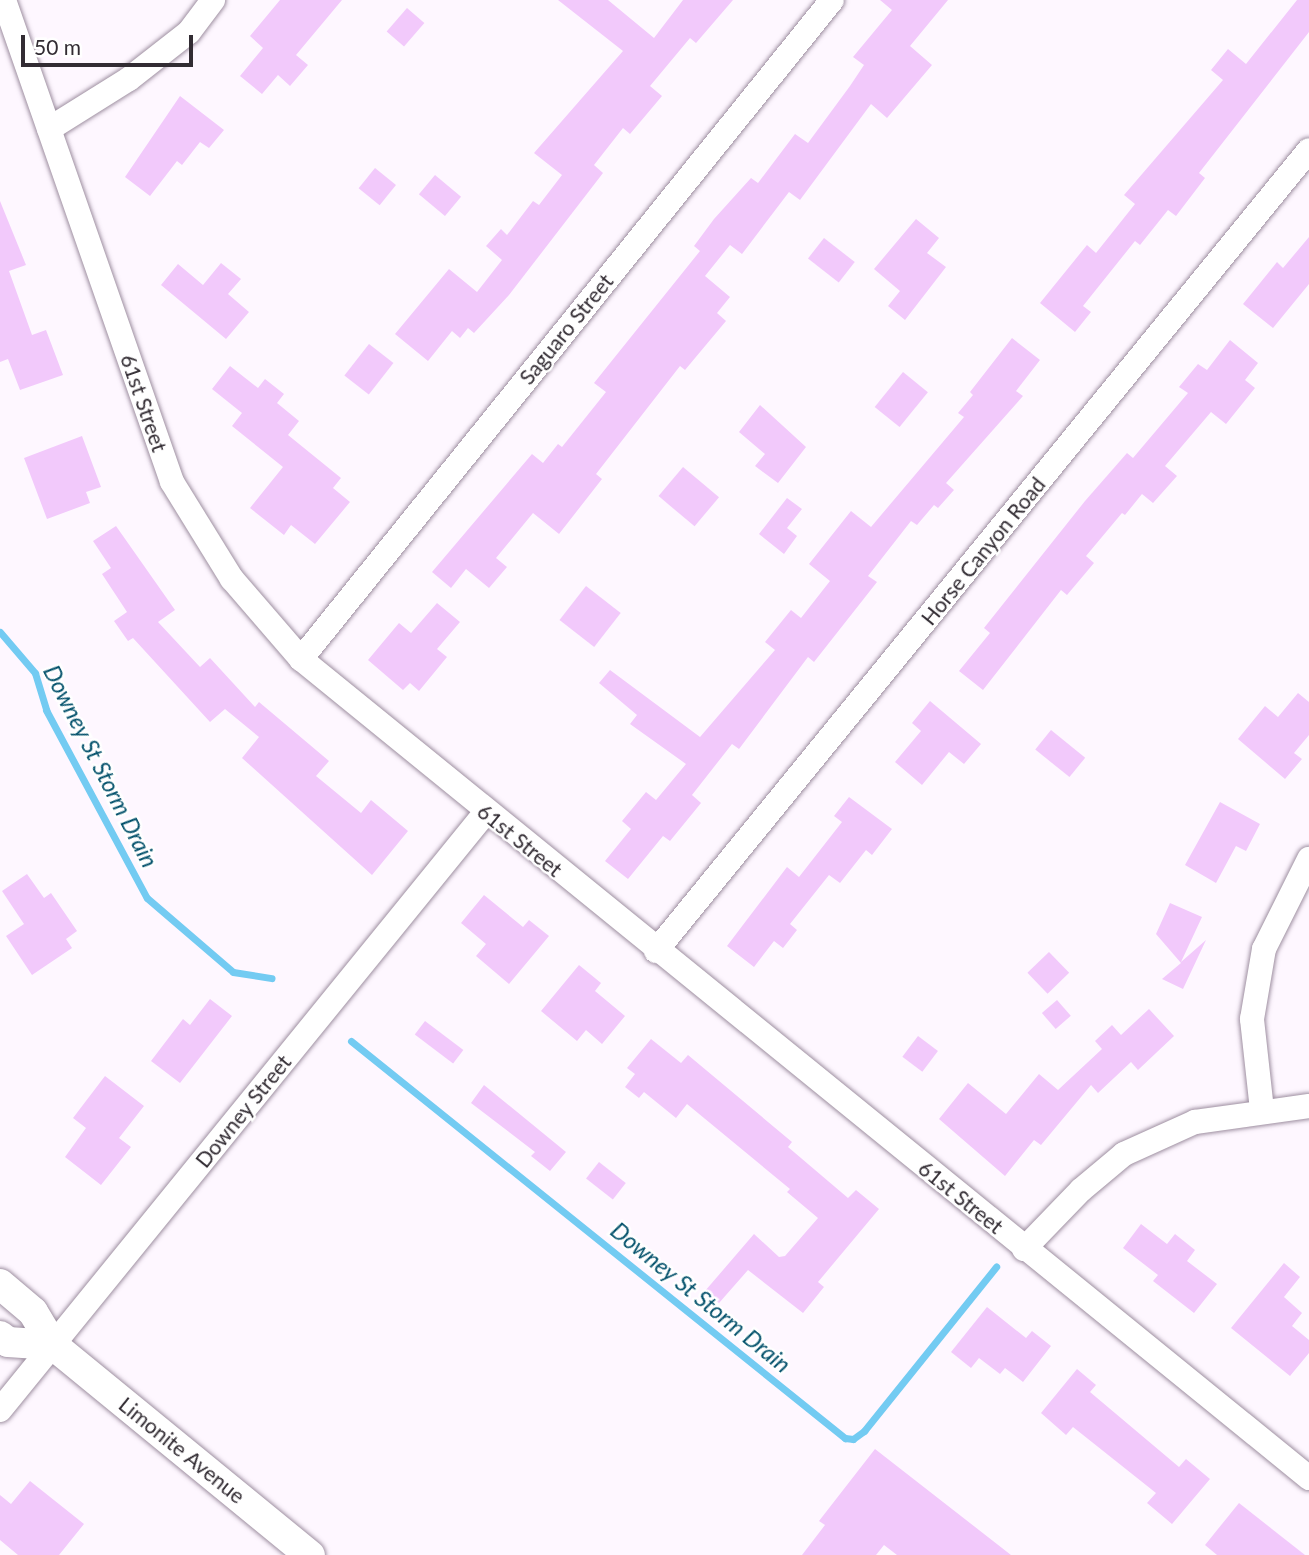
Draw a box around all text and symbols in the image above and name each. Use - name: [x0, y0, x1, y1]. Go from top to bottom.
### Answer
- scale bar: [24, 21, 196, 65]
- text: 50 m: [34, 34, 81, 59]
- street label: Saguaro Street: [514, 269, 618, 389]
- street label: 61st Street: [116, 351, 172, 455]
- street label: Horse Canyon Road: [916, 472, 1050, 630]
- water label: Downey St Storm Drain: [38, 660, 164, 872]
- street label: 61st Street: [473, 798, 567, 882]
- street label: Downey Street: [190, 1049, 296, 1173]
- street label: 61st Street: [914, 1155, 1008, 1239]
- water label: Downey St Storm Drain: [605, 1216, 797, 1378]
- street label: Limonite Avenue: [114, 1391, 250, 1509]

